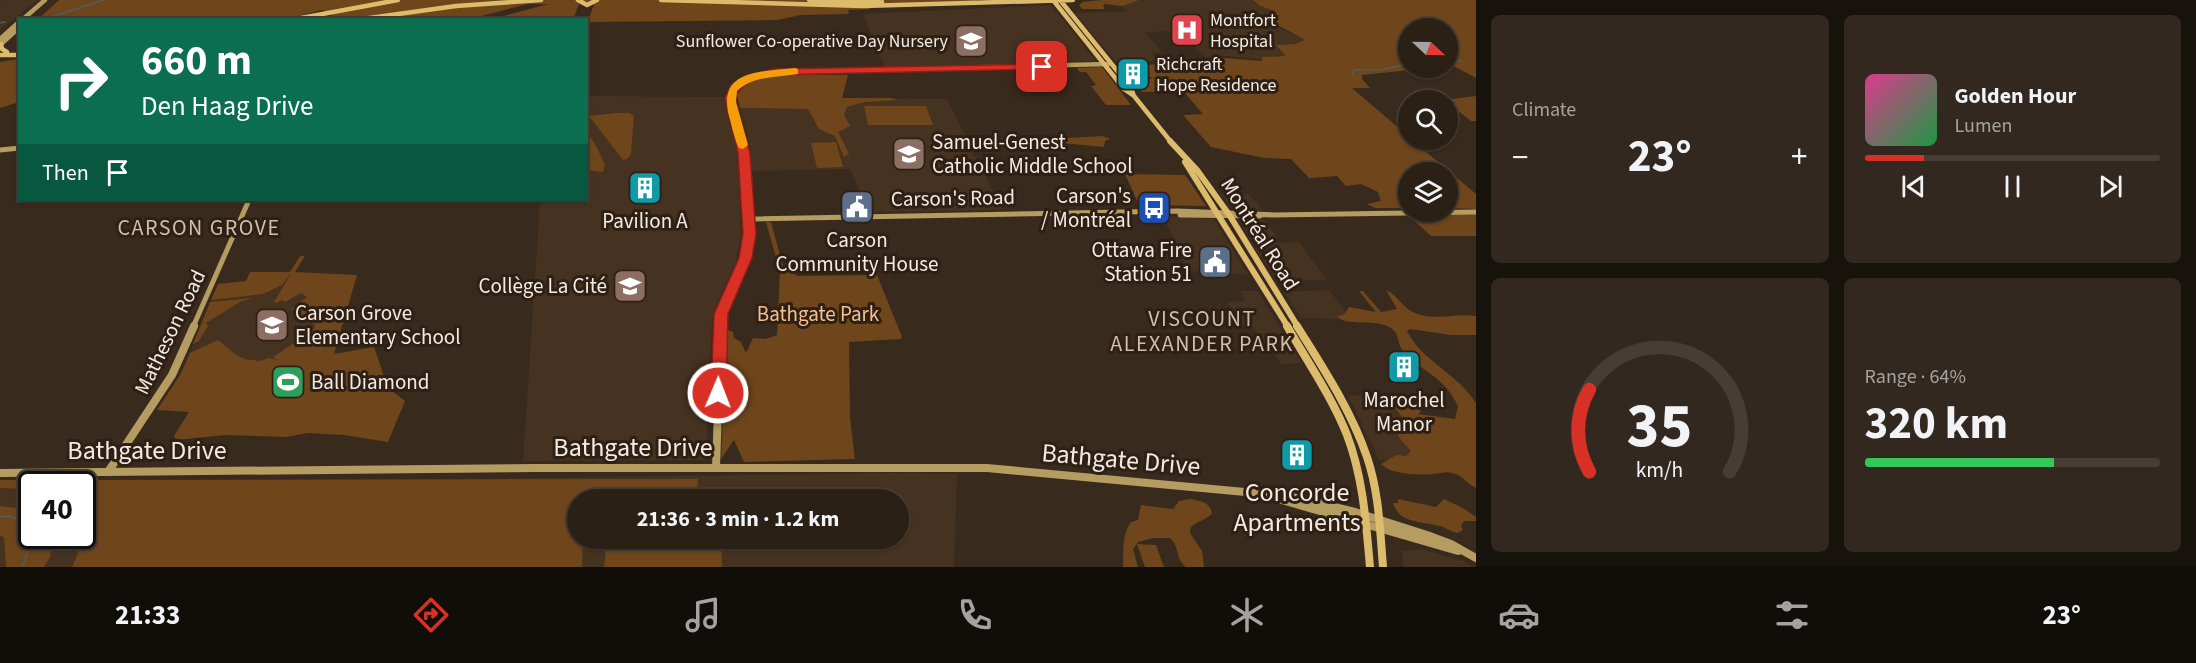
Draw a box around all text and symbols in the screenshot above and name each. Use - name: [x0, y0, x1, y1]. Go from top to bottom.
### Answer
- place label: Montfort Hospital: [1210, 8, 1276, 54]
- hospital icon: Montfort Hospital: [1169, 12, 1205, 48]
- north arrow: [1398, 18, 1458, 78]
- map controls: [1398, 18, 1458, 222]
- school or university icon: Sunflower Co-operative Day Nursery: [953, 23, 989, 59]
- place label: Sunflower Co-operative Day Nursery: [676, 29, 949, 54]
- text: 660 m: [141, 31, 252, 91]
- pin: [1016, 41, 1067, 92]
- icon: right: [42, 42, 120, 120]
- icon: arrive: [1025, 50, 1058, 83]
- place label: Richcraft Hope Residence: [1156, 52, 1277, 98]
- building icon: Richcraft Hope Residence: [1115, 56, 1151, 92]
- text: Golden Hour: [1955, 80, 2076, 112]
- text: Den Haag Drive: [141, 87, 314, 126]
- button: search: [1398, 90, 1458, 150]
- text: Climate: [1512, 96, 1576, 124]
- text: Lumen: [1955, 112, 2012, 140]
- text: 23°: [1628, 125, 1692, 189]
- place label: Samuel-Genest Catholic Middle School: [932, 127, 1133, 181]
- text: −: [1512, 134, 1528, 181]
- text: +: [1791, 134, 1807, 181]
- school or university icon: Samuel-Genest Catholic Middle School: [891, 136, 927, 172]
- icon: arrive: [101, 156, 134, 189]
- text: Then: [42, 157, 89, 189]
- button: layers: [1398, 162, 1458, 222]
- building icon: Pavilion A: [627, 170, 663, 206]
- icon: previous: [1897, 170, 1930, 203]
- icon: pause: [1996, 170, 2029, 203]
- icon: next: [2094, 170, 2127, 203]
- street label: Montréal Road: [1213, 172, 1307, 296]
- place label: Carson's / Montréal: [1041, 181, 1131, 235]
- street label: Carson's Road: [891, 182, 1015, 214]
- public building icon: Carson Community House: [839, 189, 875, 225]
- bus stop icon: Carson's / Montréal: [1136, 190, 1172, 226]
- place label: Pavilion A: [602, 206, 688, 236]
- district label: CARSON GROVE: [117, 212, 281, 244]
- place label: Carson Community House: [775, 225, 939, 279]
- place label: Ottawa Fire Station 51: [1091, 235, 1192, 289]
- public building icon: Ottawa Fire Station 51: [1197, 244, 1233, 280]
- street label: Matheson Road: [127, 265, 213, 399]
- school or university icon: Collège La Cité: [612, 268, 648, 304]
- place label: Collège La Cité: [478, 271, 607, 301]
- place label: Carson Grove Elementary School: [295, 298, 461, 352]
- park label: Bathgate Park: [757, 299, 880, 329]
- district label: VISCOUNT ALEXANDER PARK: [1110, 303, 1294, 360]
- school or university icon: Carson Grove Elementary School: [254, 307, 290, 343]
- building icon: Marochel Manor: [1386, 349, 1422, 385]
- position arrow: [686, 361, 750, 425]
- text: Range · 64%: [1865, 363, 1966, 391]
- sports icon: Ball Diamond: [270, 364, 306, 400]
- place label: Ball Diamond: [311, 367, 429, 397]
- text: 35: [1627, 382, 1693, 471]
- place label: Marochel Manor: [1363, 385, 1445, 439]
- text: 320 km: [1865, 392, 2008, 456]
- street label: Bathgate Drive: [553, 429, 713, 466]
- street label: Bathgate Drive: [67, 432, 227, 469]
- street label: Bathgate Drive: [1040, 434, 1202, 485]
- building icon: Concorde Apartments: [1279, 437, 1315, 473]
- text: km/h: [1636, 455, 1684, 486]
- speed limit sign: 40: [18, 471, 96, 549]
- place label: Concorde Apartments: [1233, 474, 1361, 541]
- text: 21:36 · 3 min · 1.2 km: [637, 503, 839, 535]
- icon: directions: [410, 594, 452, 636]
- icon: music: [682, 594, 724, 636]
- icon: phone: [954, 594, 996, 636]
- icon: climate: [1226, 594, 1268, 636]
- icon: car: [1498, 594, 1540, 636]
- icon: filters: [1771, 594, 1813, 636]
- text: 21:33: [115, 596, 180, 635]
- text: 23°: [2043, 596, 2081, 635]

